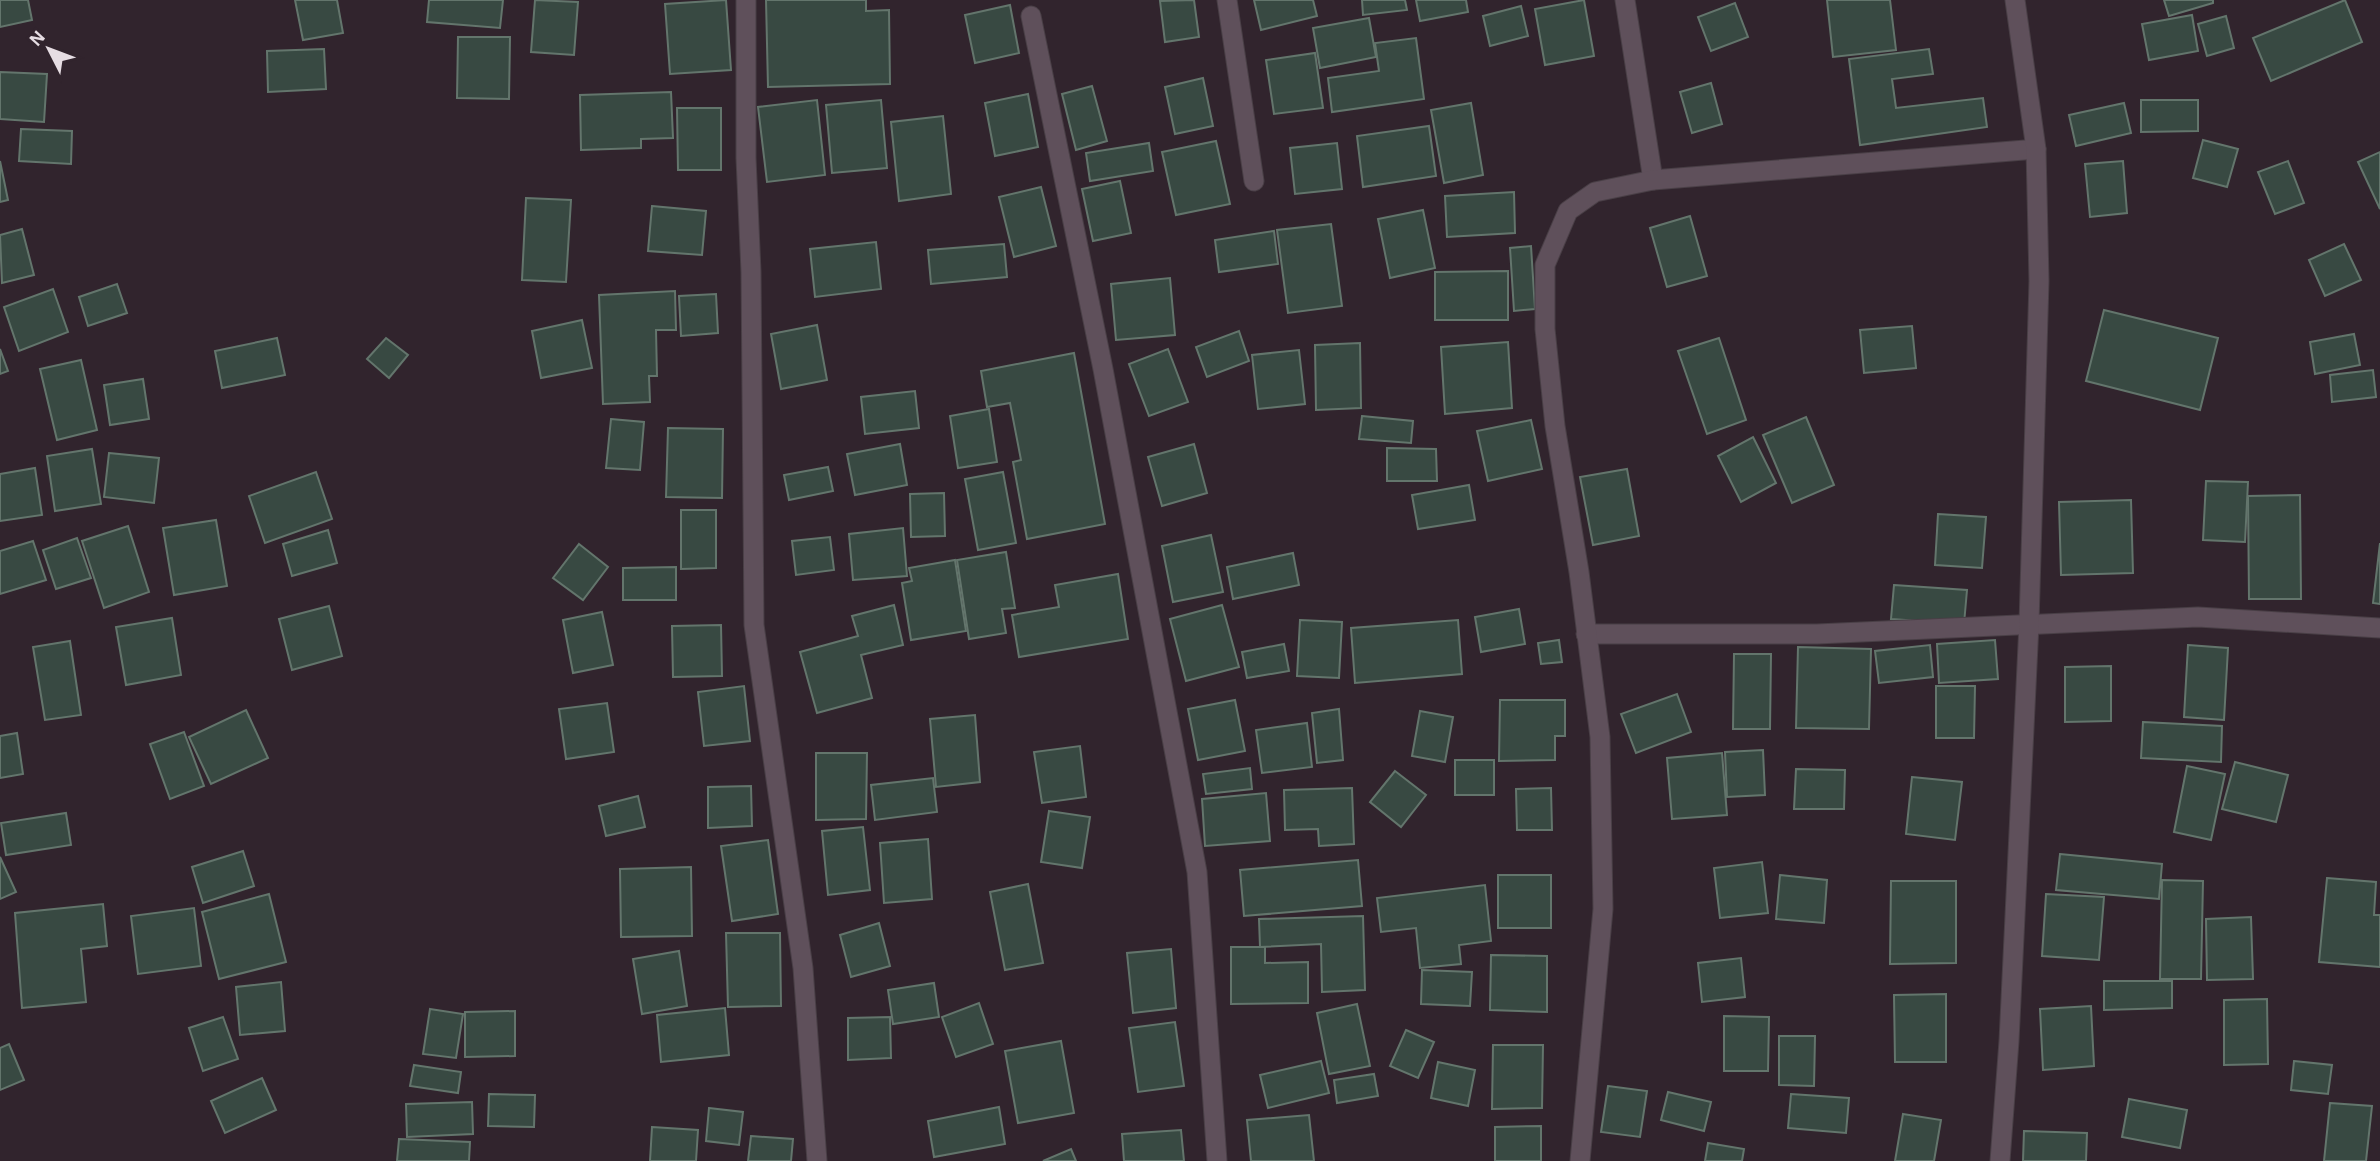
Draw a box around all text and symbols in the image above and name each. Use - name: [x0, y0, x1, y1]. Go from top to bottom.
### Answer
- north arrow: [14, 14, 84, 84]
- text: N: [26, 27, 49, 50]

